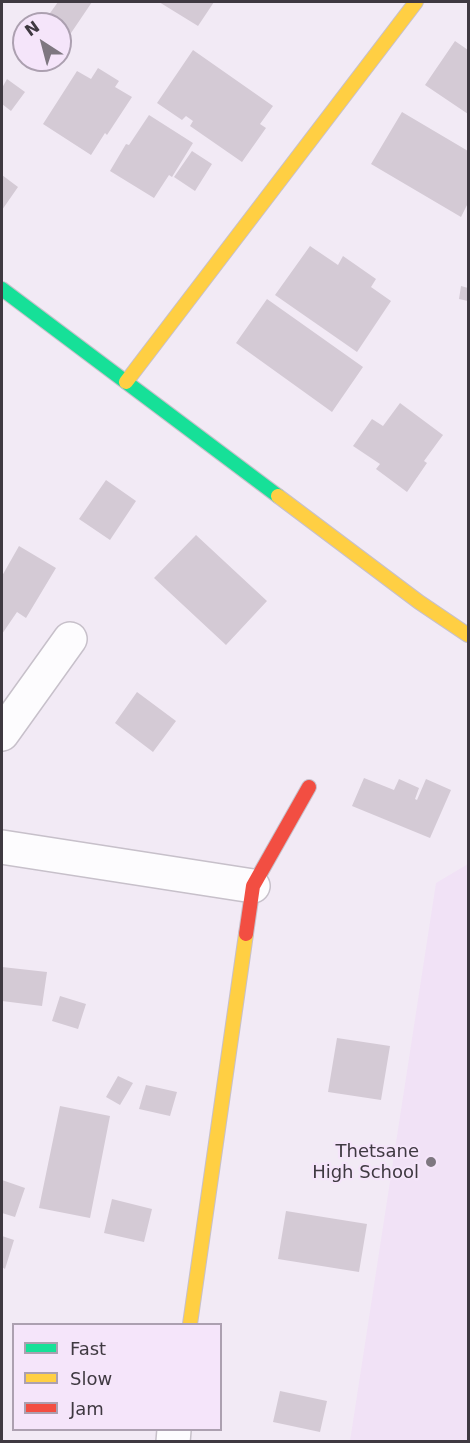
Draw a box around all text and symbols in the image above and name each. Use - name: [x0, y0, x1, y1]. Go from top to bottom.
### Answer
- north arrow: [12, 12, 72, 72]
- text: N: [21, 17, 43, 40]
- place label: Thetsane High School: [312, 1141, 419, 1184]
- marker: Thetsane High School: [424, 1155, 438, 1169]
- legend: [12, 1323, 222, 1431]
- text: Fast: [70, 1338, 106, 1359]
- text: Slow: [70, 1368, 112, 1389]
- text: Jam: [70, 1398, 104, 1419]

